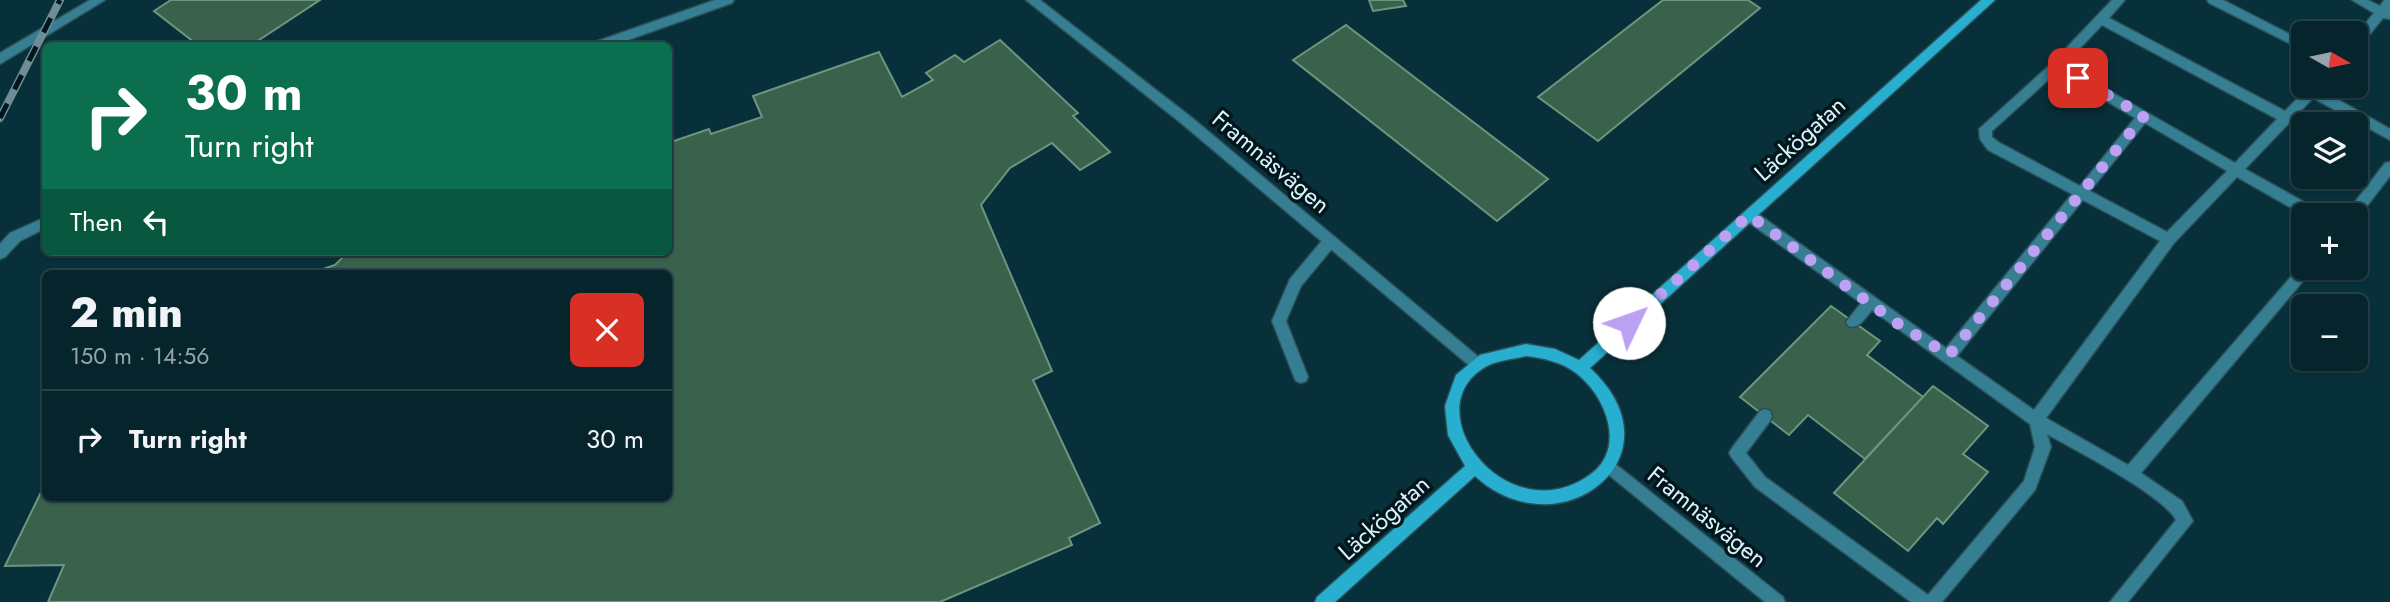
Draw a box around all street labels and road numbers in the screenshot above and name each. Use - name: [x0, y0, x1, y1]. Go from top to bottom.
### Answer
- street label: Läckögatan: [1746, 88, 1853, 189]
- street label: Framnäsvägen: [1205, 102, 1338, 222]
- street label: Framnäsvägen: [1640, 457, 1775, 576]
- street label: Läckögatan: [1330, 467, 1437, 568]

